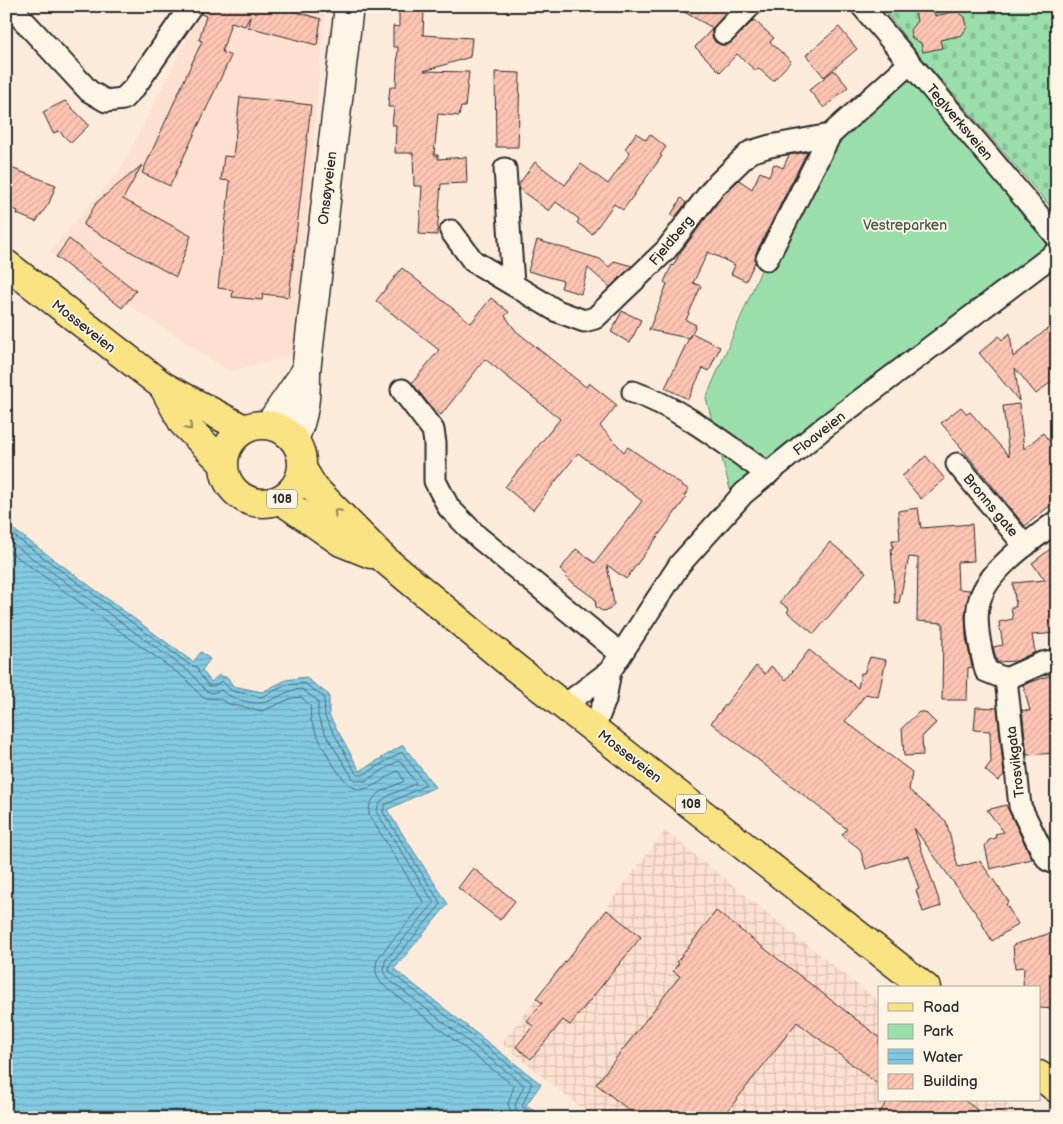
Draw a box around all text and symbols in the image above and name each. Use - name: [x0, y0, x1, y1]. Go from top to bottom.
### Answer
- street label: Teglverksveien: [923, 81, 997, 164]
- street label: Onsøyveien: [315, 150, 340, 226]
- street label: Fjeldberg: [646, 212, 697, 269]
- park label: Vestreparken: [863, 217, 947, 234]
- street label: Mosseveien: [48, 296, 119, 357]
- street label: Floaveien: [790, 408, 849, 459]
- one-way arrow: [183, 422, 192, 431]
- street label: Bronns gate: [959, 470, 1022, 540]
- road number: 108: [267, 489, 297, 508]
- one-way arrow: [334, 509, 343, 518]
- street label: Trosvikgata: [1003, 725, 1028, 799]
- street label: Mosseveien: [594, 726, 665, 787]
- road number: 108: [676, 794, 706, 814]
- legend: [878, 986, 1040, 1102]
- text: Road: [923, 998, 959, 1017]
- text: Park: [923, 1022, 954, 1041]
- text: Water: [923, 1048, 963, 1067]
- text: Building: [923, 1072, 978, 1091]

